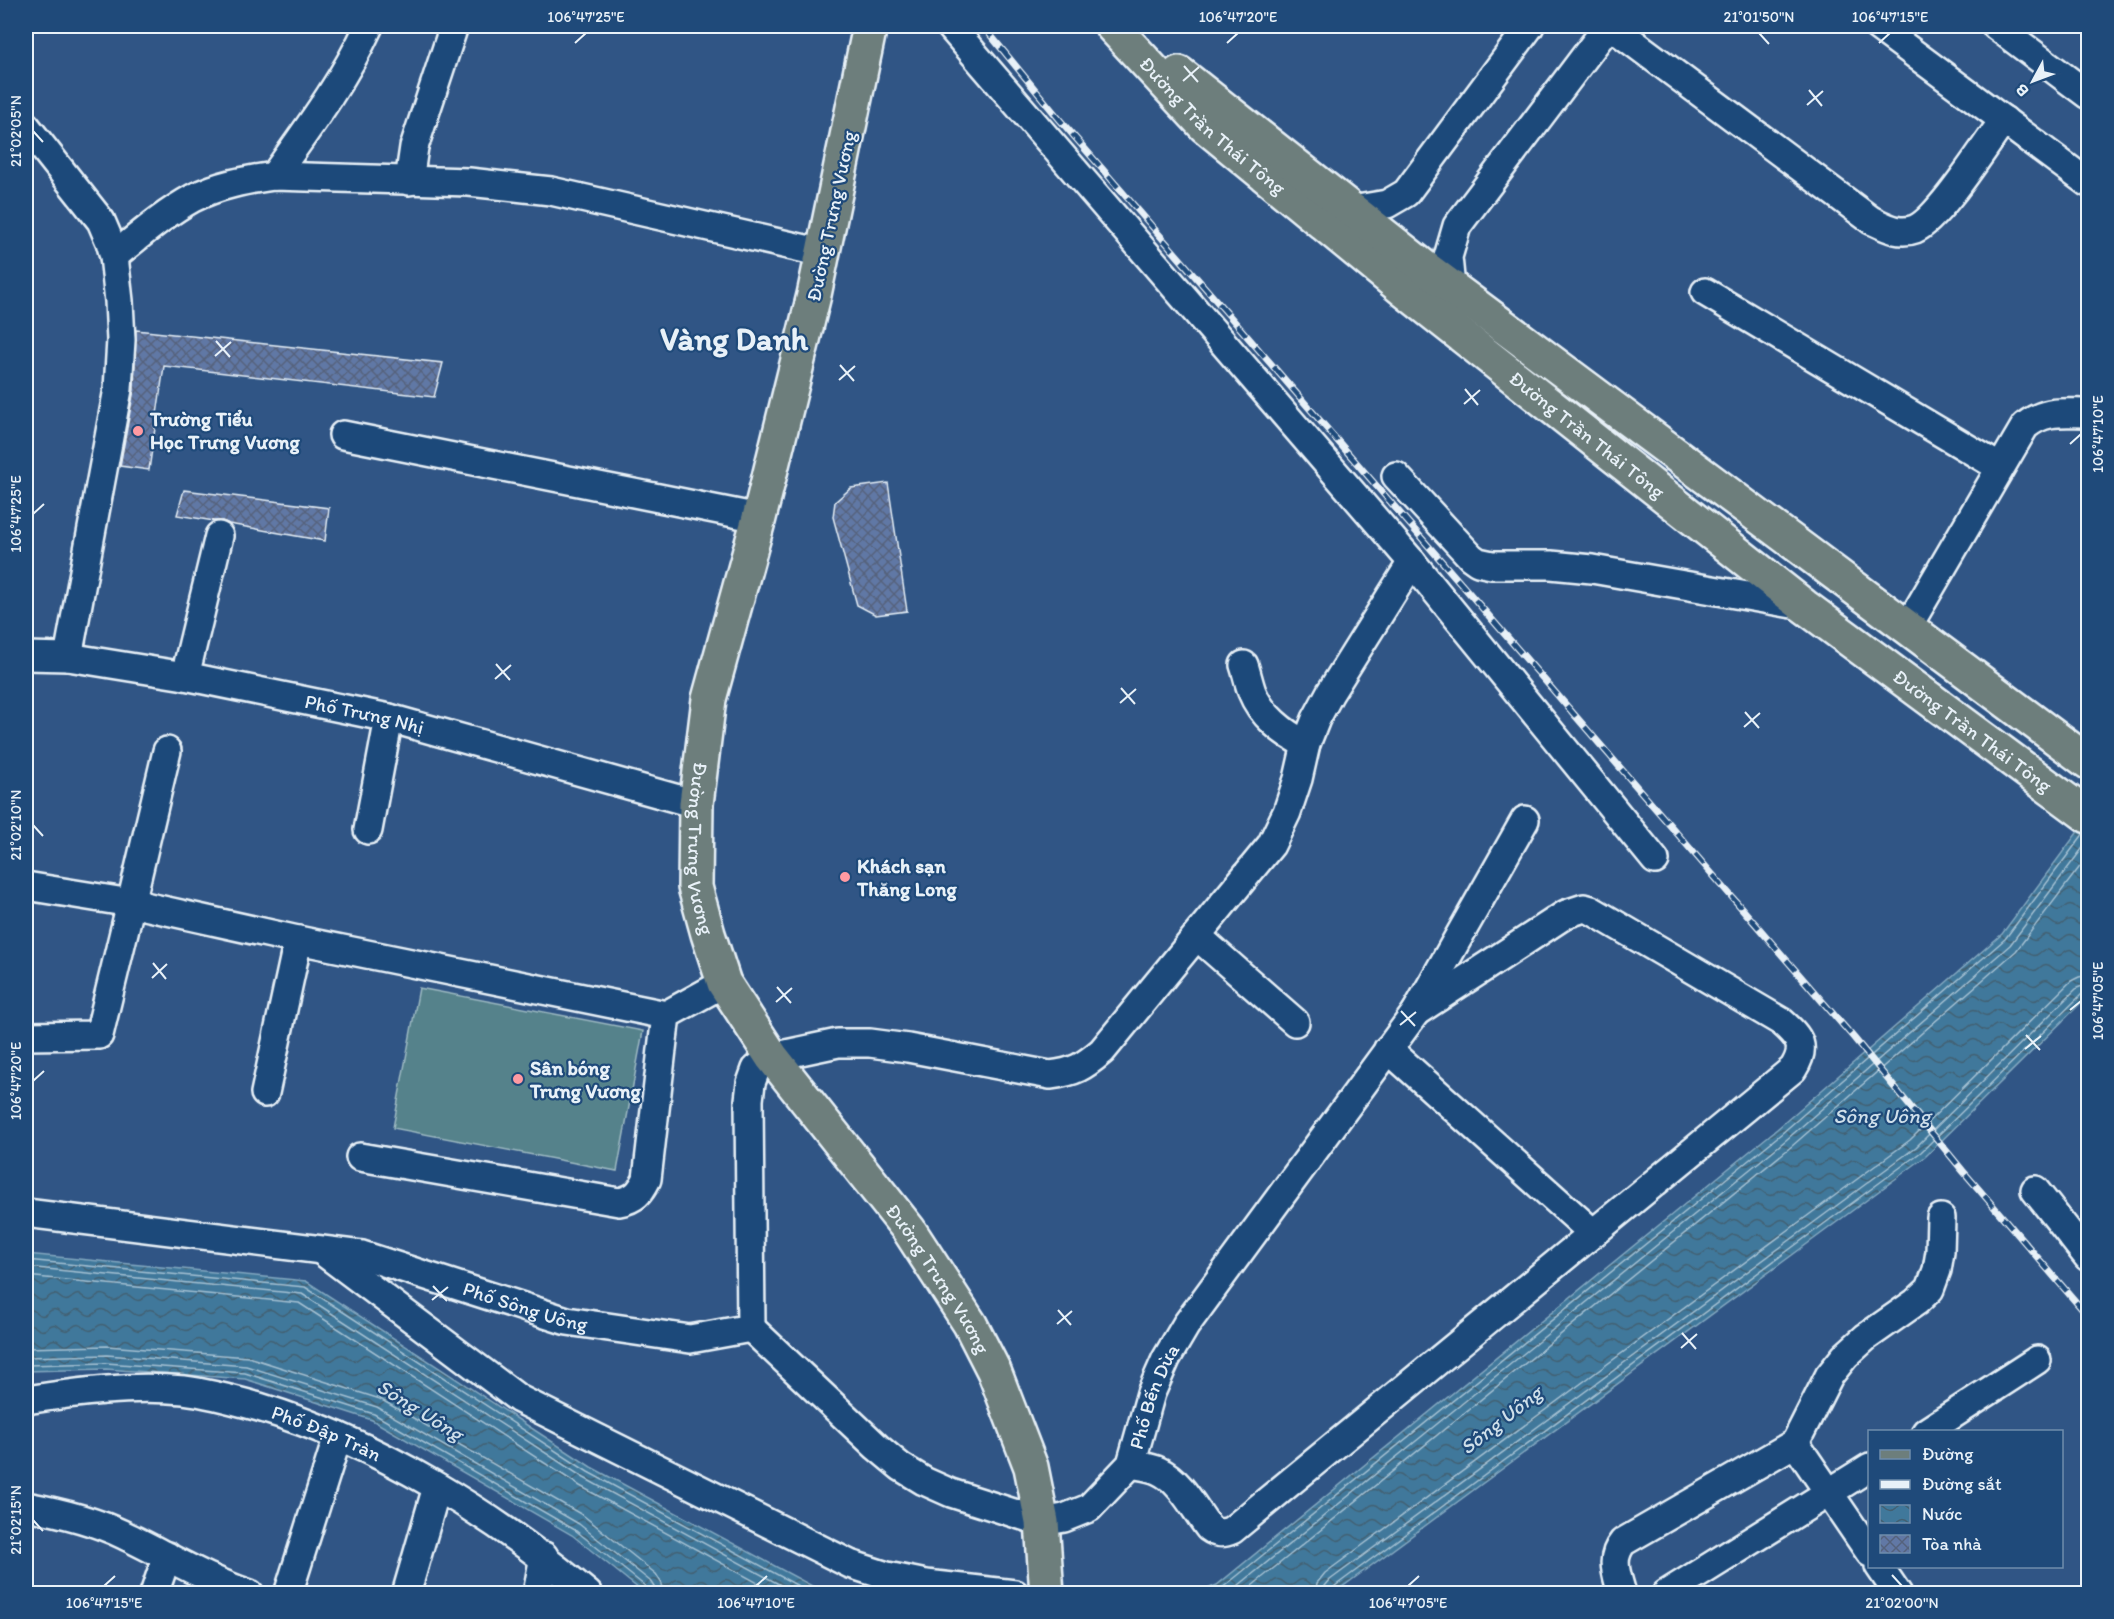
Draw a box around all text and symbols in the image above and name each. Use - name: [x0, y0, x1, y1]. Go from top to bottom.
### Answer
- text: 106°47'25"E: [547, 8, 625, 26]
- text: 106°47'20"E: [1199, 8, 1277, 26]
- text: 21°01'50"N: [1724, 8, 1794, 26]
- text: 106°47'15"E: [1852, 8, 1928, 26]
- north arrow: [2003, 51, 2063, 111]
- street label: Đường Trần Thái Tông: [1135, 52, 1291, 200]
- text: B: [2011, 80, 2033, 101]
- text: 21°02'05"N: [7, 95, 25, 167]
- street label: Đường Trưng Vương: [801, 128, 861, 304]
- district label: Vàng Danh: [660, 320, 809, 358]
- street label: Đường Trần Thái Tông: [1505, 366, 1670, 504]
- text: 106°47'10"E: [2089, 395, 2107, 473]
- place label: Trường Tiểu Học Trưng Vương: [149, 407, 301, 455]
- marker: Trường Tiểu Học Trưng Vương: [131, 424, 145, 438]
- text: 106°47'25"E: [7, 475, 25, 553]
- street label: Đường Trần Thái Tông: [1888, 664, 2057, 798]
- street label: Phố Trưng Nhị: [303, 689, 427, 739]
- street label: Đường Trưng Vương: [683, 761, 720, 938]
- text: 21°02'10"N: [7, 790, 25, 861]
- place label: Khách sạn Thăng Long: [856, 854, 957, 902]
- marker: Khách sạn Thăng Long: [838, 870, 852, 884]
- text: 106°47'05"E: [2089, 962, 2107, 1040]
- text: 106°47'20"E: [7, 1042, 25, 1120]
- place label: Sân bóng Trưng Vương: [529, 1056, 642, 1104]
- marker: Sân bóng Trưng Vương: [511, 1072, 525, 1086]
- water label: Sông Uông: [1833, 1103, 1933, 1128]
- street label: Đường Trưng Vương: [881, 1199, 995, 1358]
- street label: Phố Sông Uông: [460, 1276, 590, 1336]
- street label: Phố Bến Dừa: [1124, 1339, 1185, 1452]
- water label: Sông Uông: [372, 1373, 470, 1447]
- water label: Sông Uông: [1455, 1379, 1548, 1459]
- street label: Phố Đập Tràn: [269, 1400, 385, 1466]
- legend: [1868, 1430, 2063, 1568]
- text: Đường: [1922, 1443, 1974, 1465]
- text: Đường sắt: [1922, 1473, 2002, 1495]
- text: 21°02'15"N: [7, 1485, 25, 1555]
- text: Nước: [1922, 1503, 1962, 1525]
- text: Tòa nhà: [1922, 1533, 1982, 1555]
- text: 106°47'15"E: [66, 1594, 142, 1612]
- text: 106°47'10"E: [717, 1594, 795, 1612]
- text: 106°47'05"E: [1369, 1594, 1447, 1612]
- text: 21°02'00"N: [1865, 1594, 1939, 1612]

